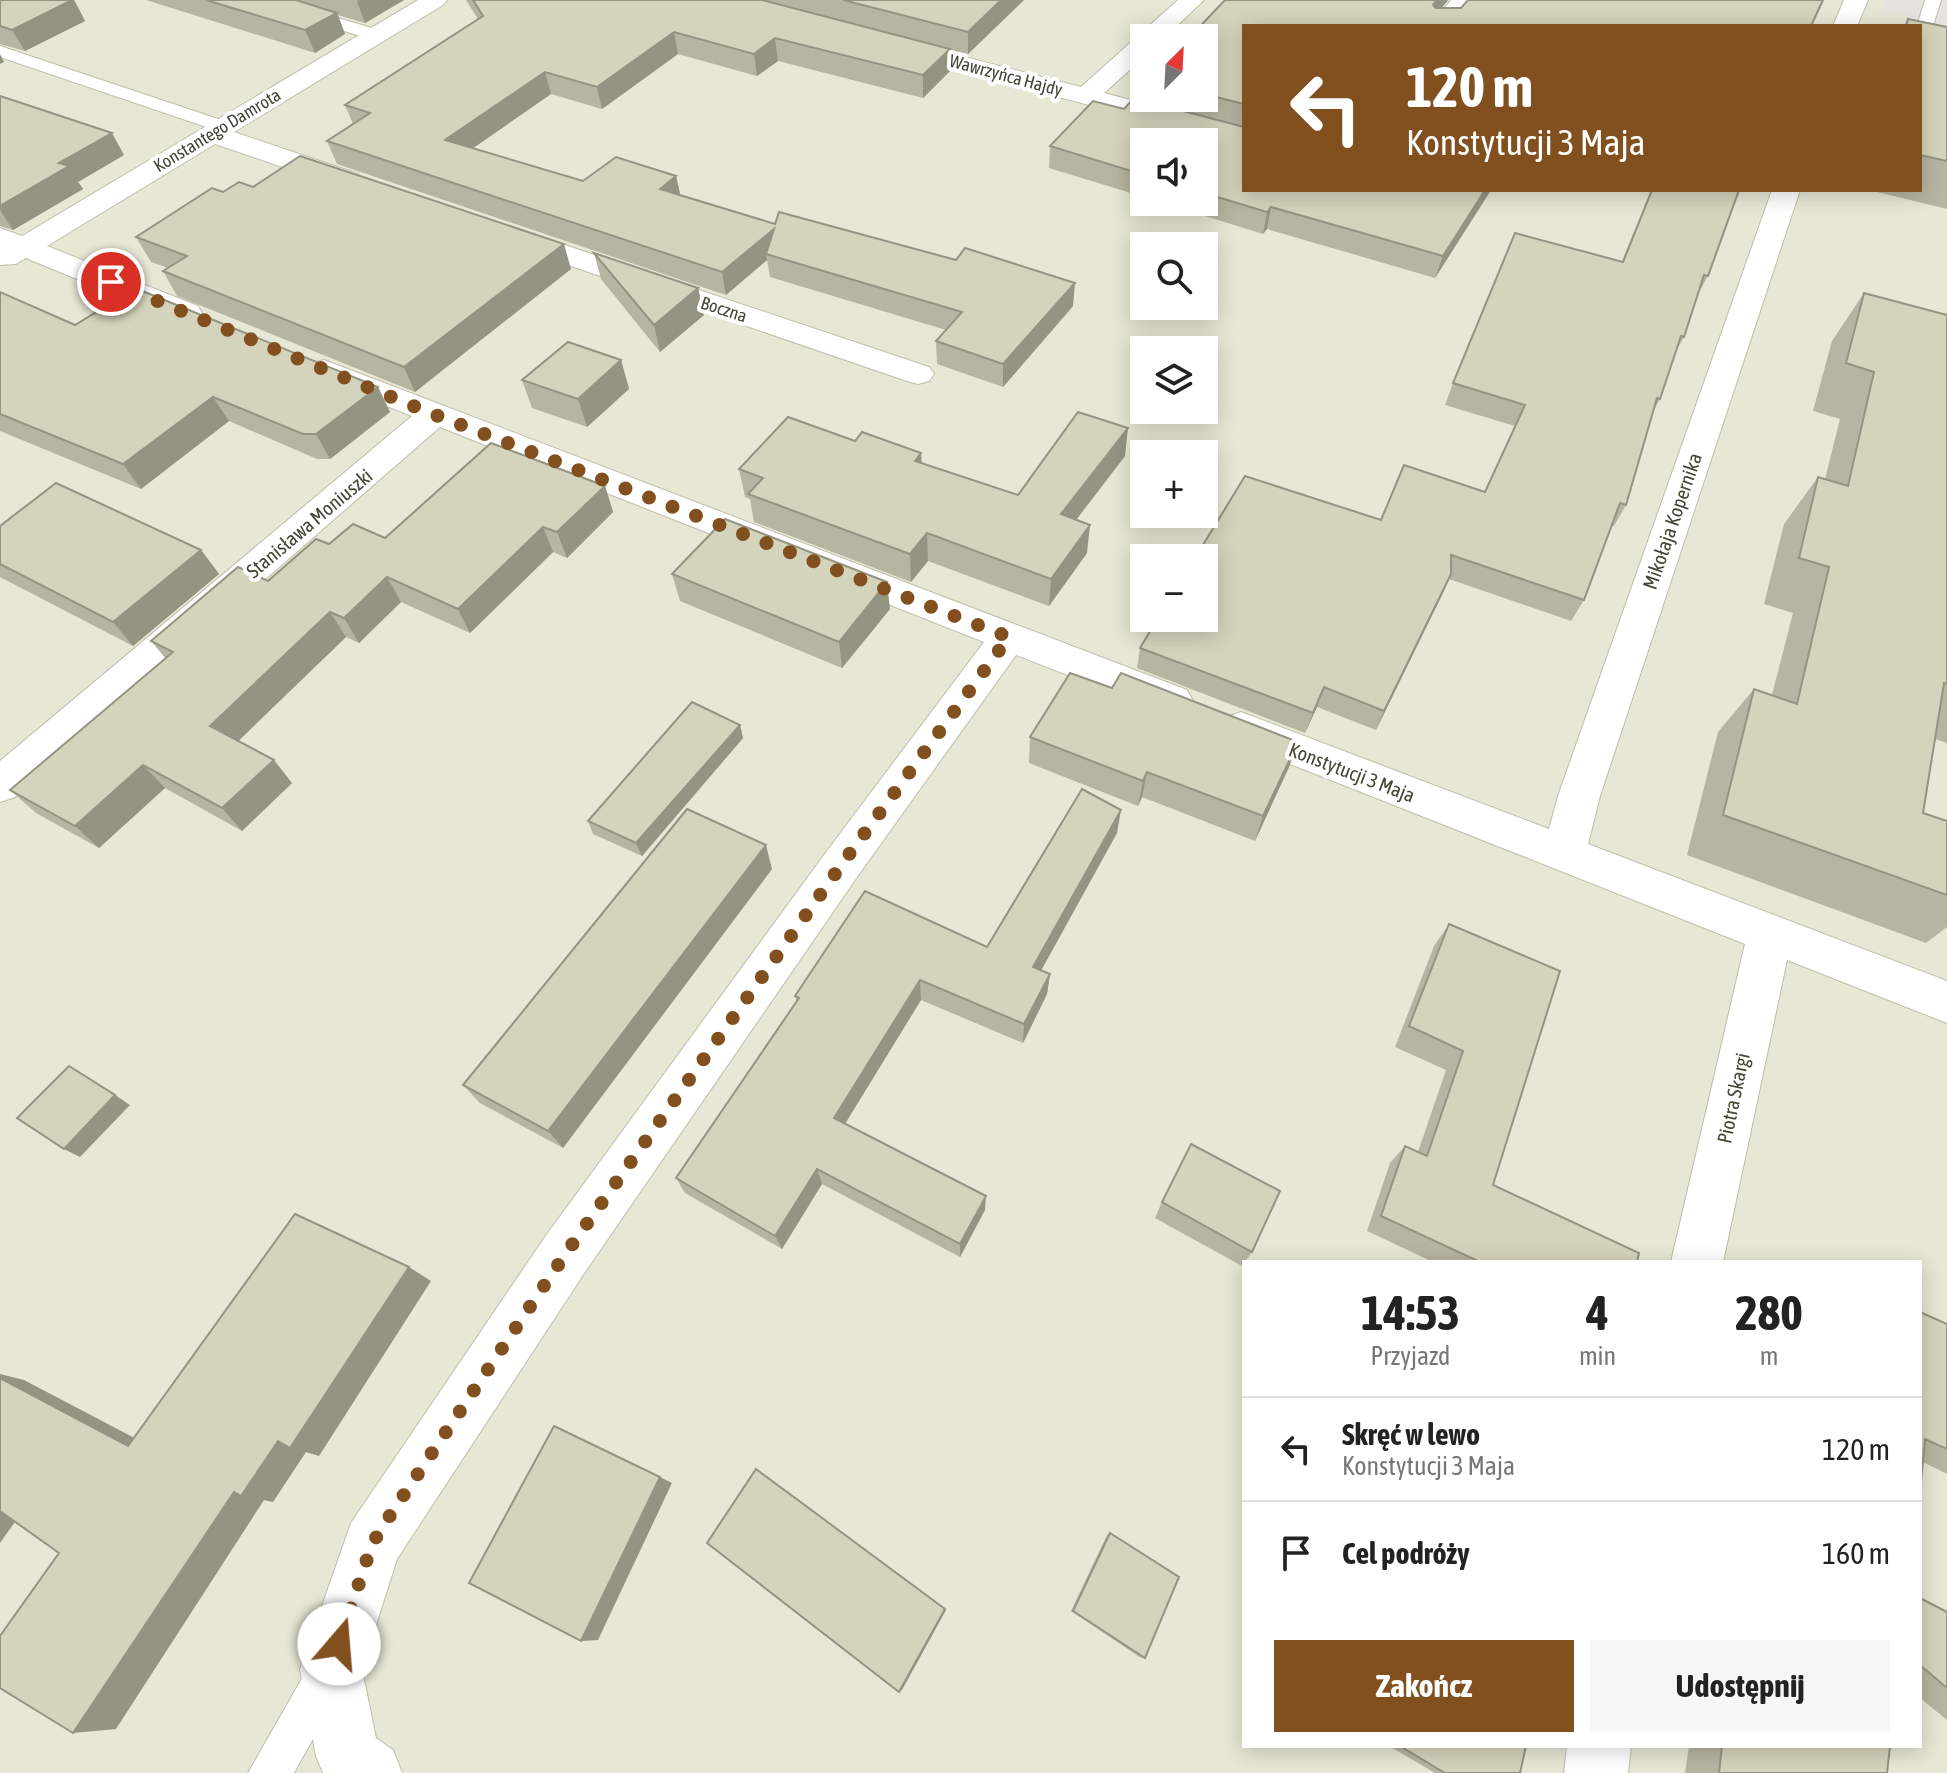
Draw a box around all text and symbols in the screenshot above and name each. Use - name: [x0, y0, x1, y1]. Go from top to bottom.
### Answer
- north arrow: [1130, 24, 1218, 112]
- map controls: [1130, 24, 1218, 632]
- street label: Wawrzyńca Hajdy: [947, 50, 1065, 100]
- text: 120 m: [1406, 55, 1533, 119]
- icon: left: [1274, 56, 1378, 160]
- street label: Konstantego Damrota: [150, 84, 284, 176]
- text: Konstytucji 3 Maja: [1406, 121, 1646, 163]
- button: sound: [1130, 128, 1218, 216]
- button: search: [1130, 232, 1218, 320]
- pin: [77, 248, 145, 316]
- icon: arrive: [89, 260, 133, 304]
- street label: Boczna: [698, 292, 750, 326]
- button: layers: [1130, 336, 1218, 424]
- button: +: [1130, 440, 1218, 528]
- street label: Mikołaja Kopernika: [1638, 450, 1706, 592]
- street label: Stanisława Moniuszki: [241, 464, 377, 582]
- button: −: [1130, 544, 1218, 632]
- street label: Konstytucji 3 Maja: [1286, 737, 1418, 807]
- street label: Piotra Skargi: [1712, 1051, 1754, 1145]
- text: 14:53: [1361, 1285, 1460, 1340]
- text: 4: [1586, 1285, 1609, 1340]
- text: 280: [1735, 1285, 1803, 1340]
- text: Przyjazd: [1370, 1341, 1450, 1371]
- text: min: [1579, 1341, 1616, 1371]
- text: m: [1760, 1341, 1778, 1371]
- text: Skręć w lewo: [1342, 1417, 1480, 1451]
- icon: left: [1274, 1427, 1318, 1471]
- text: 120 m: [1822, 1432, 1890, 1466]
- text: Konstytucji 3 Maja: [1342, 1451, 1515, 1481]
- icon: arrive: [1274, 1531, 1318, 1575]
- text: Cel podróży: [1342, 1536, 1470, 1570]
- text: 160 m: [1822, 1536, 1890, 1570]
- position arrow: [297, 1602, 381, 1686]
- button: Zakończ: [1274, 1640, 1574, 1732]
- button: Udostępnij: [1590, 1640, 1890, 1732]

